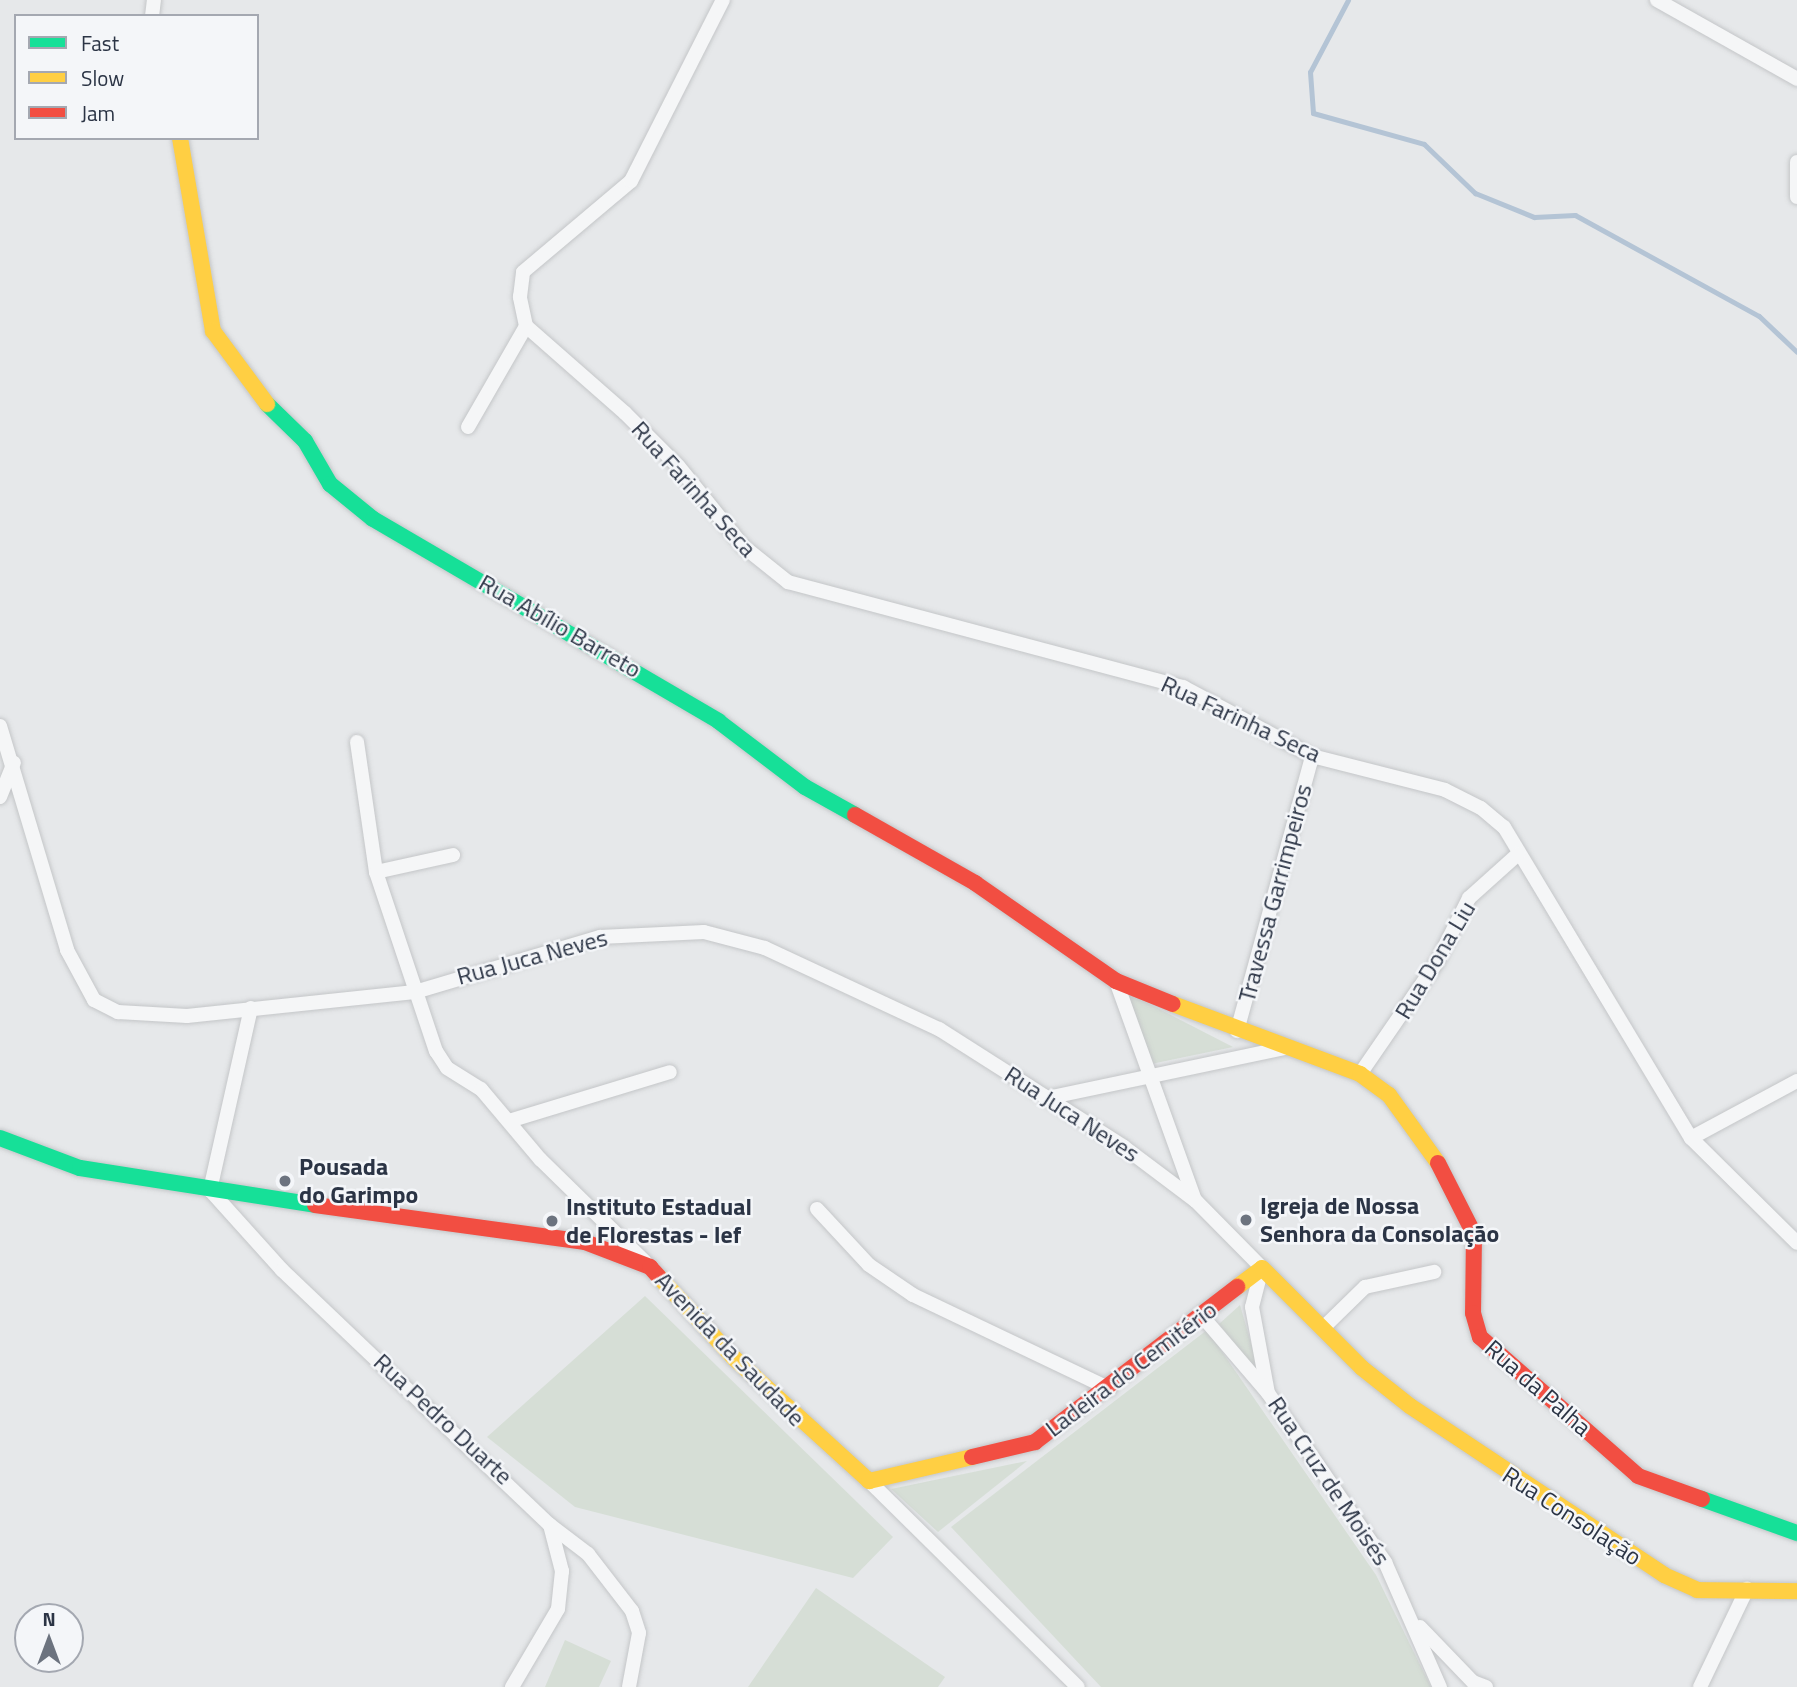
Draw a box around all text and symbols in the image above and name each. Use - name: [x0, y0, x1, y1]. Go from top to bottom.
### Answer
- legend: [14, 14, 259, 140]
- text: Fast: [81, 27, 119, 59]
- text: Slow: [81, 62, 124, 94]
- text: Jam: [81, 97, 115, 129]
- street label: Rua Farinha Seca: [625, 415, 763, 563]
- street label: Rua Abílio Barreto: [474, 568, 646, 684]
- street label: Rua Farinha Seca: [1157, 669, 1325, 769]
- street label: Travessa Garrimpeiros: [1232, 781, 1318, 1005]
- street label: Rua Dona Liu: [1389, 896, 1481, 1024]
- street label: Rua Juca Neves: [453, 923, 611, 991]
- street label: Rua Juca Neves: [999, 1060, 1145, 1168]
- place label: Pousada do Garimpo: [299, 1153, 418, 1209]
- marker: Pousada do Garimpo: [277, 1173, 293, 1189]
- place label: Igreja de Nossa Senhora da Consolação: [1260, 1192, 1499, 1248]
- place label: Instituto Estadual de Florestas - Ief: [566, 1193, 752, 1249]
- marker: Igreja de Nossa Senhora da Consolação: [1238, 1212, 1254, 1228]
- marker: Instituto Estadual de Florestas - Ief: [544, 1213, 560, 1229]
- street label: Avenida da Saudade: [649, 1266, 811, 1432]
- street label: Ladeira do Cemitério: [1040, 1295, 1222, 1443]
- street label: Rua da Palha: [1479, 1334, 1597, 1442]
- street label: Rua Pedro Duarte: [368, 1347, 518, 1491]
- street label: Rua Cruz de Moisés: [1262, 1391, 1396, 1571]
- street label: Rua Consolação: [1497, 1460, 1647, 1572]
- north arrow: [14, 1603, 84, 1673]
- text: N: [42, 1604, 56, 1633]

